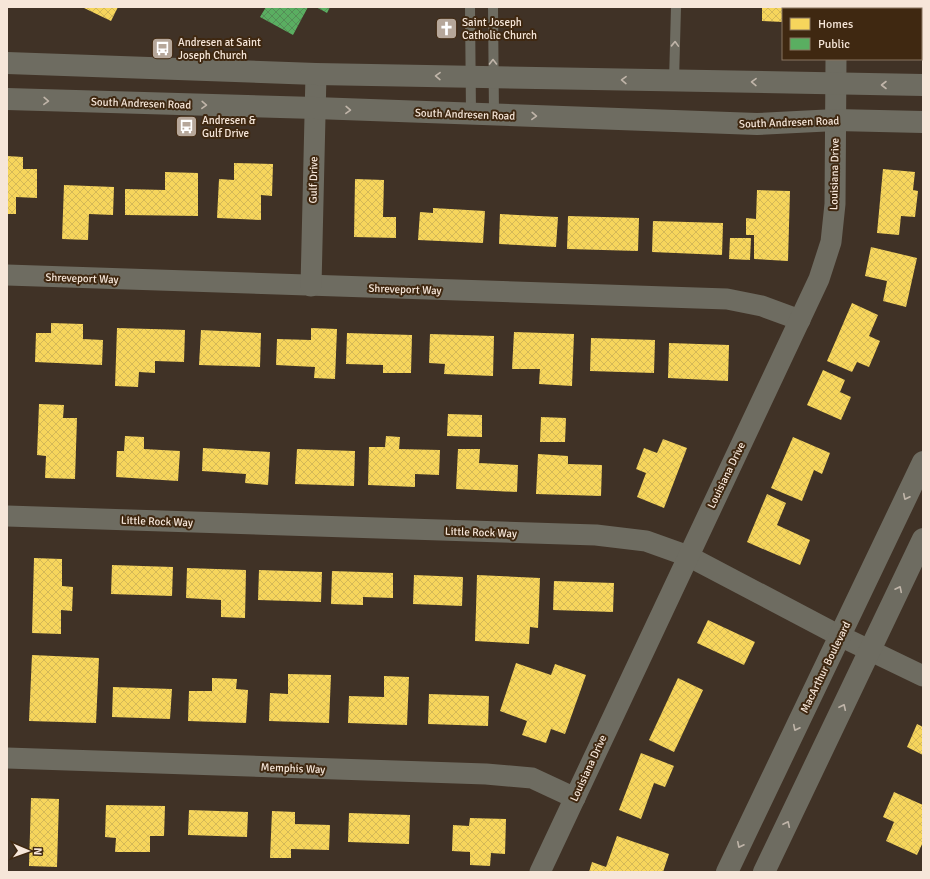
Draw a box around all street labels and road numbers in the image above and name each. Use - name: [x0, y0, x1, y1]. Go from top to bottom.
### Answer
- street label: South Andresen Road: [91, 95, 191, 112]
- street label: South Andresen Road: [415, 106, 515, 123]
- street label: South Andresen Road: [739, 114, 840, 131]
- street label: Louisiana Drive: [827, 138, 842, 210]
- street label: Gulf Drive: [307, 156, 320, 204]
- street label: Shreveport Way: [45, 271, 120, 286]
- street label: Shreveport Way: [368, 282, 443, 297]
- street label: Louisiana Drive: [705, 440, 748, 510]
- street label: Little Rock Way: [121, 514, 194, 529]
- street label: Little Rock Way: [445, 525, 518, 540]
- street label: MacArthur Boulevard: [798, 619, 853, 715]
- street label: Louisiana Drive: [567, 733, 610, 804]
- street label: Memphis Way: [260, 761, 326, 776]

